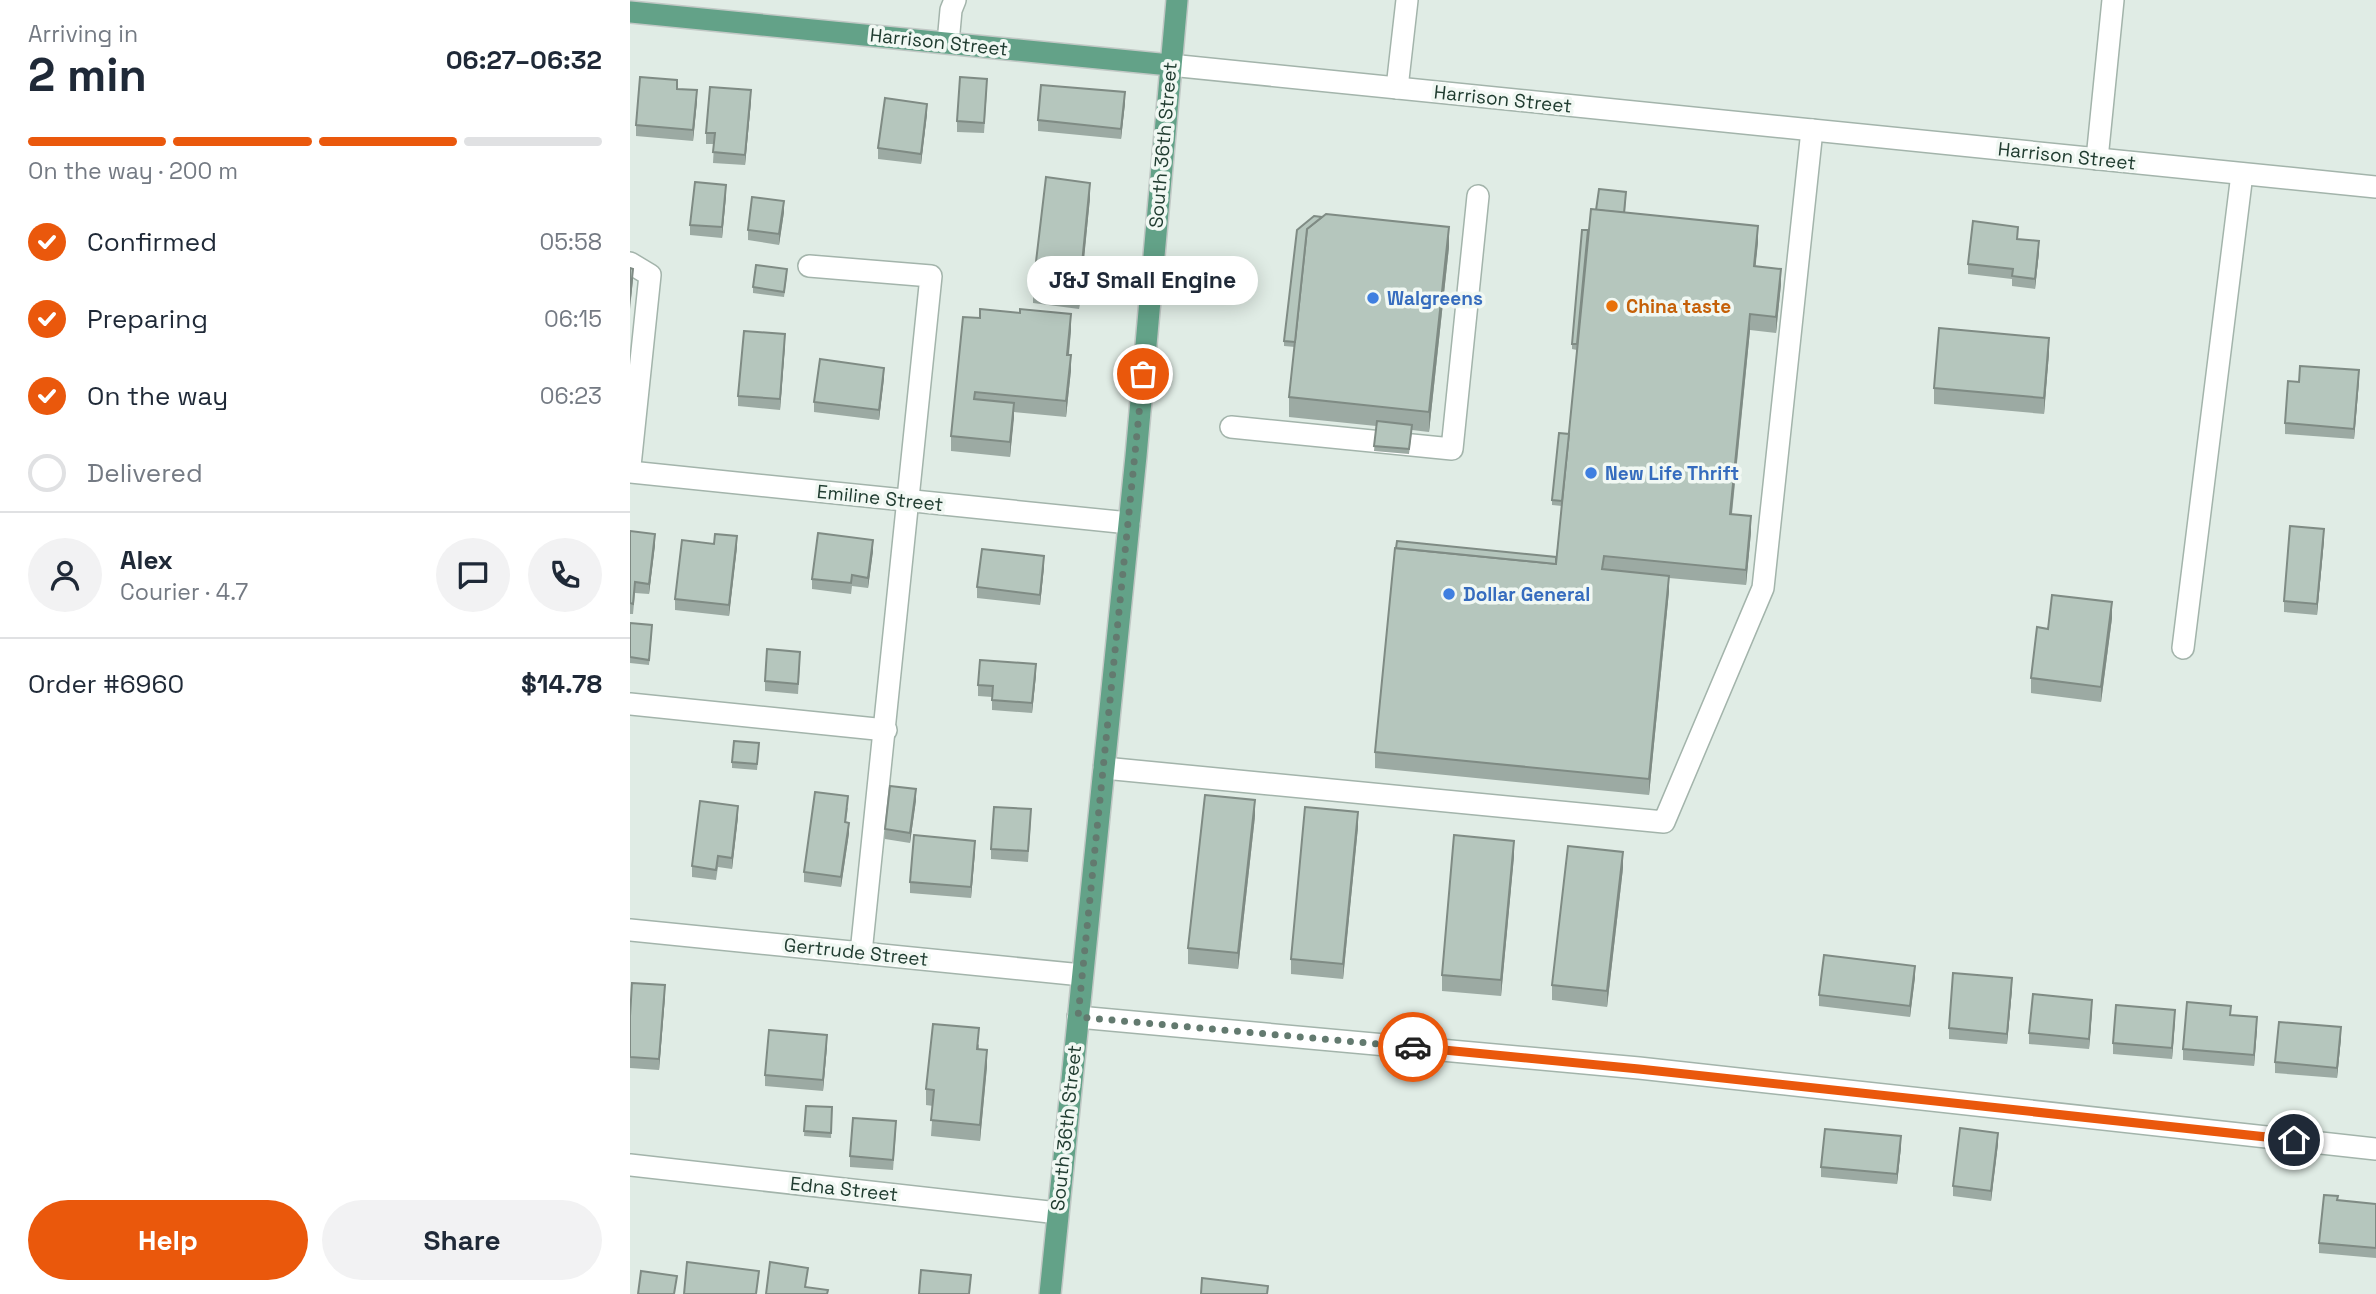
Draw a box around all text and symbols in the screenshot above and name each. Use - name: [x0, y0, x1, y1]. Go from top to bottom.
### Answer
- text: Arriving in: [28, 19, 138, 49]
- street label: Harrison Street: [869, 22, 1009, 62]
- text: 06:27–06:32: [446, 43, 602, 77]
- text: 2 min: [28, 46, 147, 104]
- street label: South 36th Street: [1143, 61, 1183, 229]
- street label: Harrison Street: [1433, 79, 1573, 119]
- street label: Harrison Street: [1997, 136, 2137, 176]
- text: On the way · 200 m: [28, 156, 238, 186]
- icon: check: [28, 223, 66, 261]
- text: Confirmed: [87, 225, 217, 259]
- text: 05:58: [540, 227, 602, 257]
- callout: J&J Small Engine: [1028, 255, 1258, 304]
- text: J&J Small Engine: [1049, 265, 1236, 295]
- place label: Walgreens: [1387, 286, 1483, 311]
- marker: Walgreens: [1365, 290, 1381, 306]
- place label: China taste: [1626, 294, 1731, 319]
- marker: China taste: [1604, 298, 1620, 314]
- icon: check: [28, 300, 66, 338]
- text: Preparing: [87, 302, 208, 336]
- text: 06:15: [544, 304, 602, 334]
- pin: [1113, 344, 1173, 404]
- icon: bag: [1124, 355, 1162, 393]
- icon: check: [28, 377, 66, 415]
- text: On the way: [87, 379, 228, 413]
- text: 06:23: [540, 381, 602, 411]
- text: Delivered: [87, 456, 203, 490]
- place label: New Life Thrift: [1605, 461, 1739, 486]
- marker: New Life Thrift: [1583, 465, 1599, 481]
- street label: Emiline Street: [816, 479, 944, 517]
- button: person: [28, 538, 102, 612]
- button: chat: [436, 538, 510, 612]
- button: phone: [528, 538, 602, 612]
- text: Alex: [120, 543, 173, 577]
- text: Courier · 4.7: [120, 577, 248, 607]
- place label: Dollar General: [1463, 582, 1590, 607]
- marker: Dollar General: [1441, 586, 1457, 602]
- text: Order #6960: [28, 667, 184, 701]
- text: $14.78: [521, 667, 602, 701]
- street label: Gertrude Street: [783, 932, 929, 972]
- courier: [1378, 1012, 1448, 1082]
- icon: car: [1394, 1028, 1432, 1066]
- street label: South 36th Street: [1045, 1044, 1087, 1212]
- pin: [2264, 1110, 2324, 1170]
- icon: home: [2275, 1121, 2313, 1159]
- street label: Edna Street: [789, 1171, 899, 1207]
- button: Help: [28, 1200, 308, 1280]
- button: Share: [322, 1200, 602, 1280]

